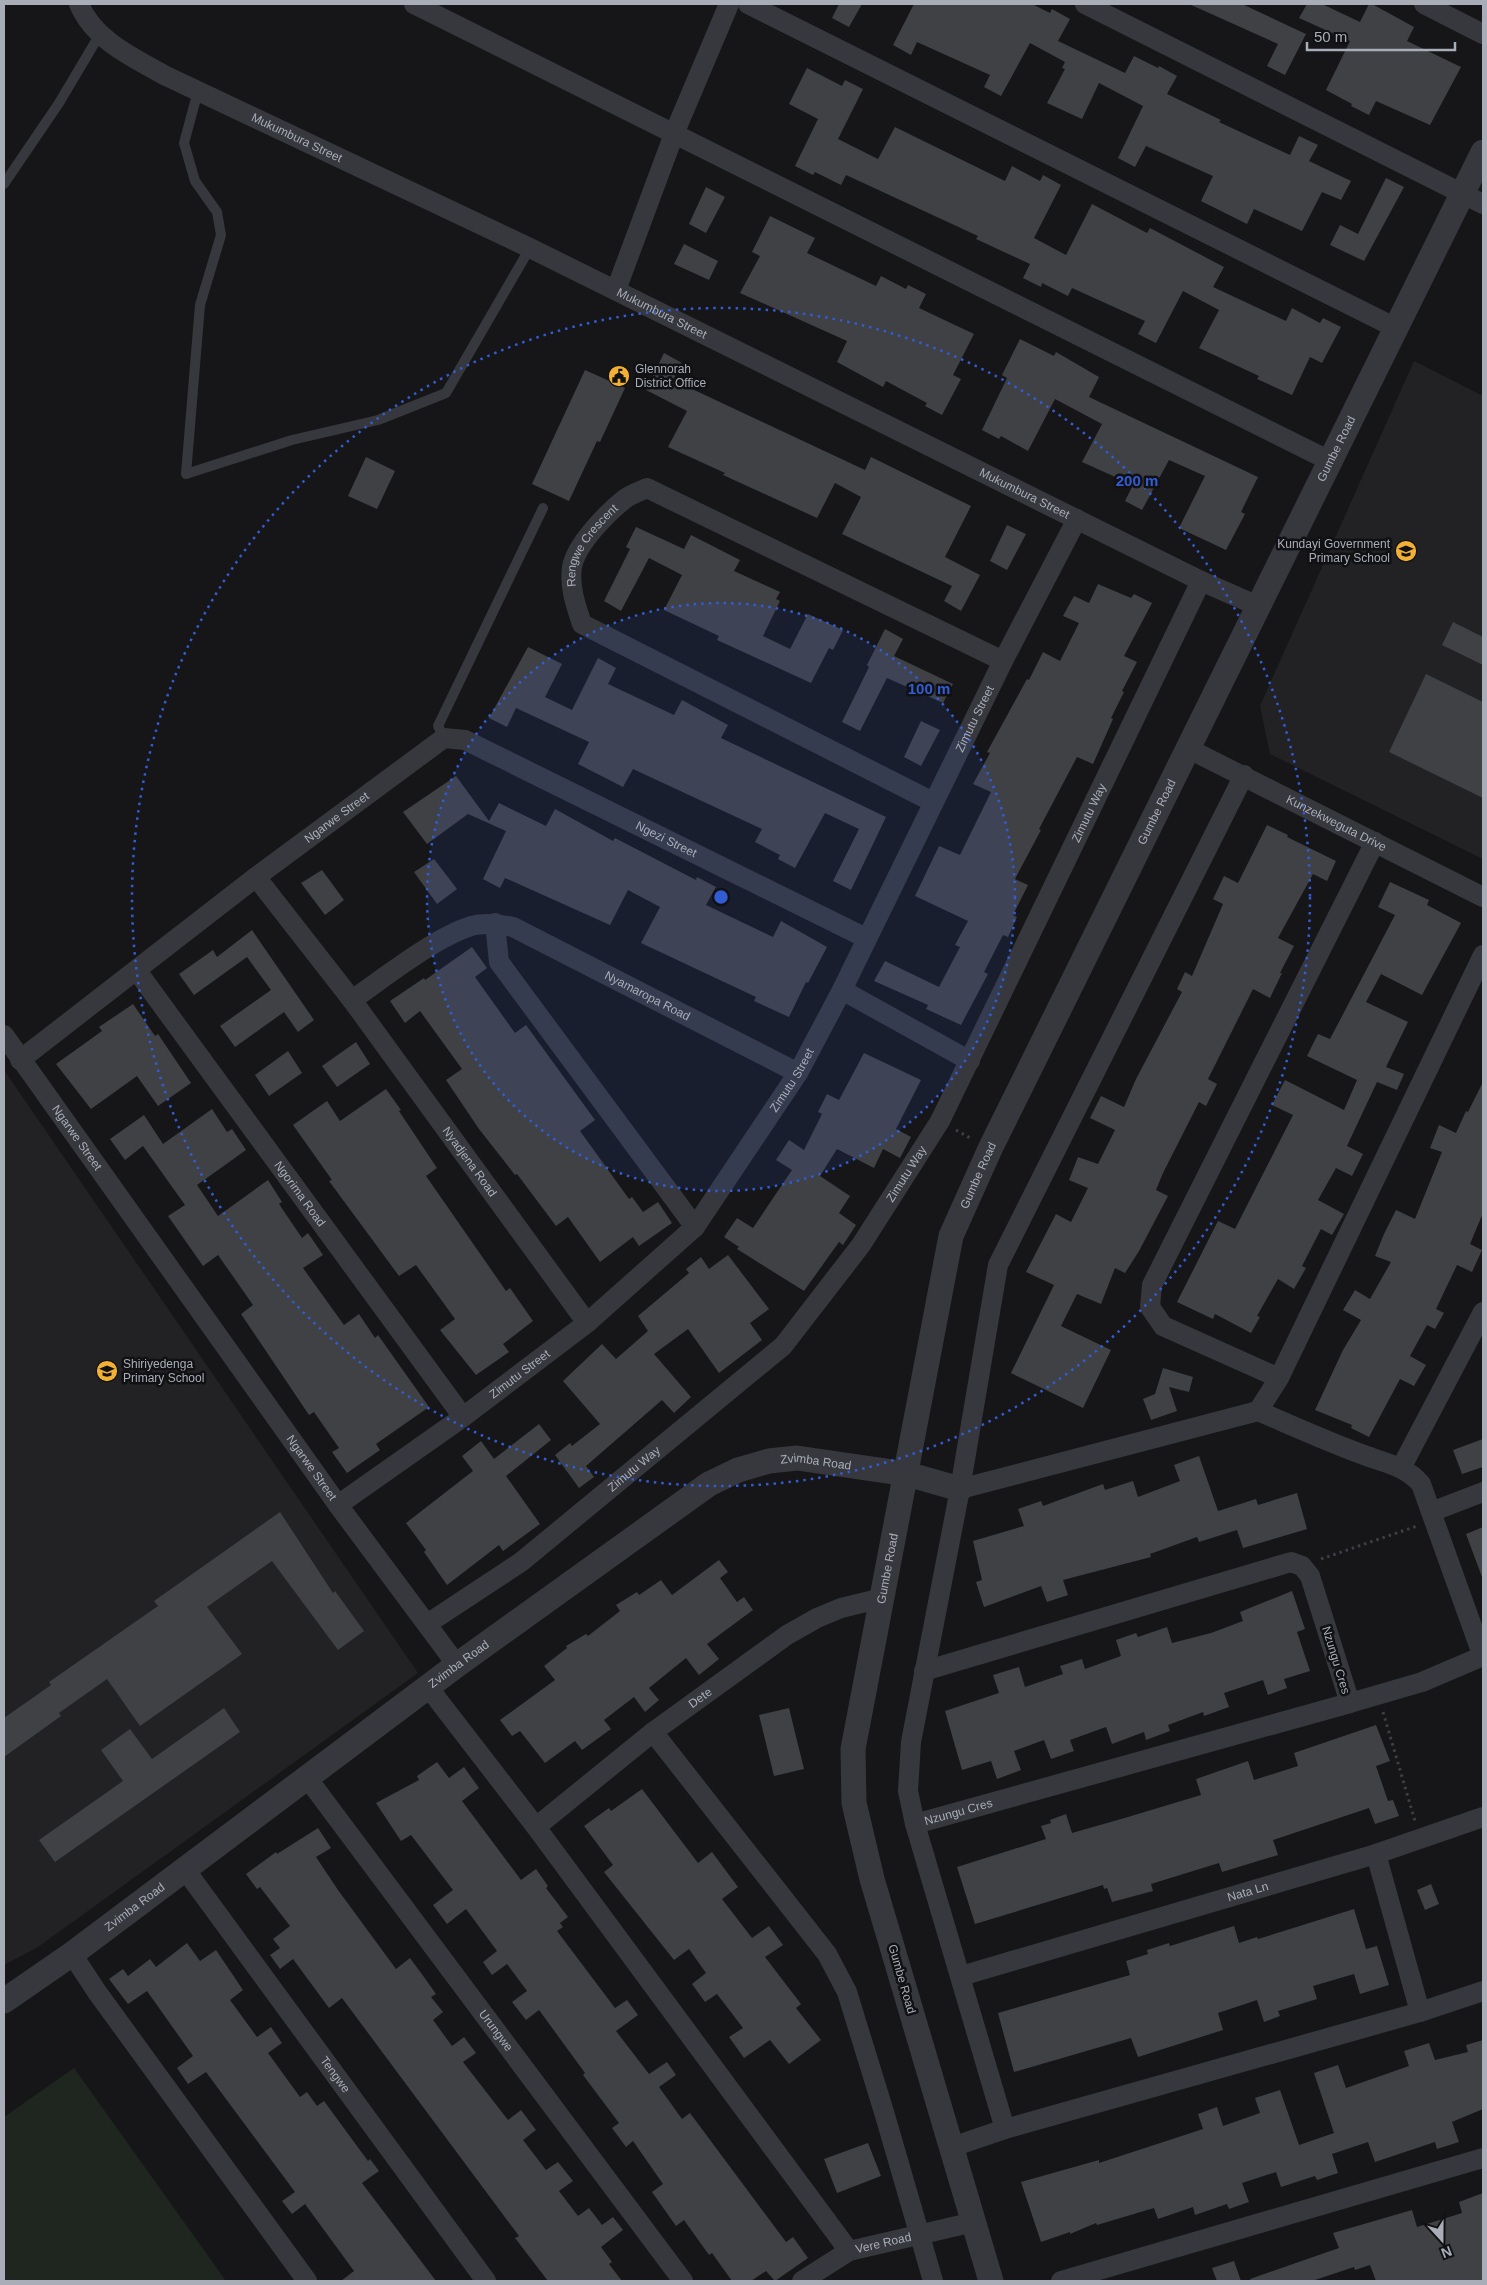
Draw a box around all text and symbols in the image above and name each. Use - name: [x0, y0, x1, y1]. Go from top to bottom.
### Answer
- scale bar: [1307, 20, 1454, 52]
- text: 50 m: [1314, 28, 1347, 45]
- street label: Mukumbura Street: [249, 110, 345, 166]
- street label: Mukumbura Street: [614, 285, 710, 342]
- place label: Glennorah District Office: [635, 362, 706, 390]
- public building icon: Glennorah District Office: [607, 364, 631, 388]
- street label: Gumbe Road: [1314, 414, 1358, 484]
- street label: Mukumbura Street: [977, 465, 1073, 522]
- text: 200 m: [1116, 472, 1158, 489]
- street label: Rengwe Crescent: [564, 501, 621, 587]
- place label: Kundayi Government Primary School: [1277, 537, 1391, 565]
- school or university icon: Kundayi Government Primary School: [1394, 539, 1418, 563]
- text: 100 m: [908, 680, 950, 697]
- street label: Zimutu Street: [953, 683, 997, 754]
- street label: Gumbe Road: [1135, 777, 1179, 847]
- street label: Zimutu Way: [1069, 781, 1109, 845]
- street label: Ngarwe Street: [302, 788, 372, 846]
- street label: Kunzekweguta Drive: [1284, 792, 1389, 854]
- street label: Ngezi Street: [634, 818, 700, 861]
- centre of rings: [712, 888, 730, 906]
- street label: Nyamaropa Road: [602, 968, 692, 1024]
- street label: Zimutu Street: [767, 1045, 817, 1115]
- street label: Ngarwe Street: [49, 1102, 105, 1174]
- street label: Nyadjena Road: [440, 1124, 500, 1199]
- street label: Gumbe Road: [957, 1140, 999, 1211]
- street label: Zimutu Way: [883, 1143, 929, 1205]
- street label: Ngorima Road: [271, 1158, 328, 1229]
- street label: Zimutu Street: [487, 1346, 553, 1401]
- place label: Shiriyedenga Primary School: [123, 1357, 204, 1385]
- school or university icon: Shiriyedenga Primary School: [95, 1359, 119, 1383]
- street label: Ngarwe Street: [284, 1432, 340, 1504]
- street label: Zimutu Way: [605, 1443, 663, 1495]
- street label: Zvimba Road: [780, 1451, 852, 1473]
- street label: Gumbe Road: [874, 1532, 901, 1605]
- street label: Nzungu Cres: [1319, 1624, 1353, 1696]
- street label: Zvimba Road: [426, 1637, 492, 1691]
- street label: Dete: [686, 1685, 715, 1711]
- street label: Nzungu Cres: [923, 1796, 994, 1828]
- street label: Nata Ln: [1226, 1879, 1270, 1904]
- street label: Zvimba Road: [102, 1880, 167, 1934]
- street label: Gumbe Road: [885, 1943, 919, 2015]
- street label: Urungwe: [476, 2007, 516, 2054]
- street label: Tengwe: [317, 2054, 353, 2096]
- north arrow: [1417, 2215, 1467, 2265]
- street label: Vere Road: [854, 2230, 913, 2256]
- text: N: [1439, 2243, 1454, 2261]

